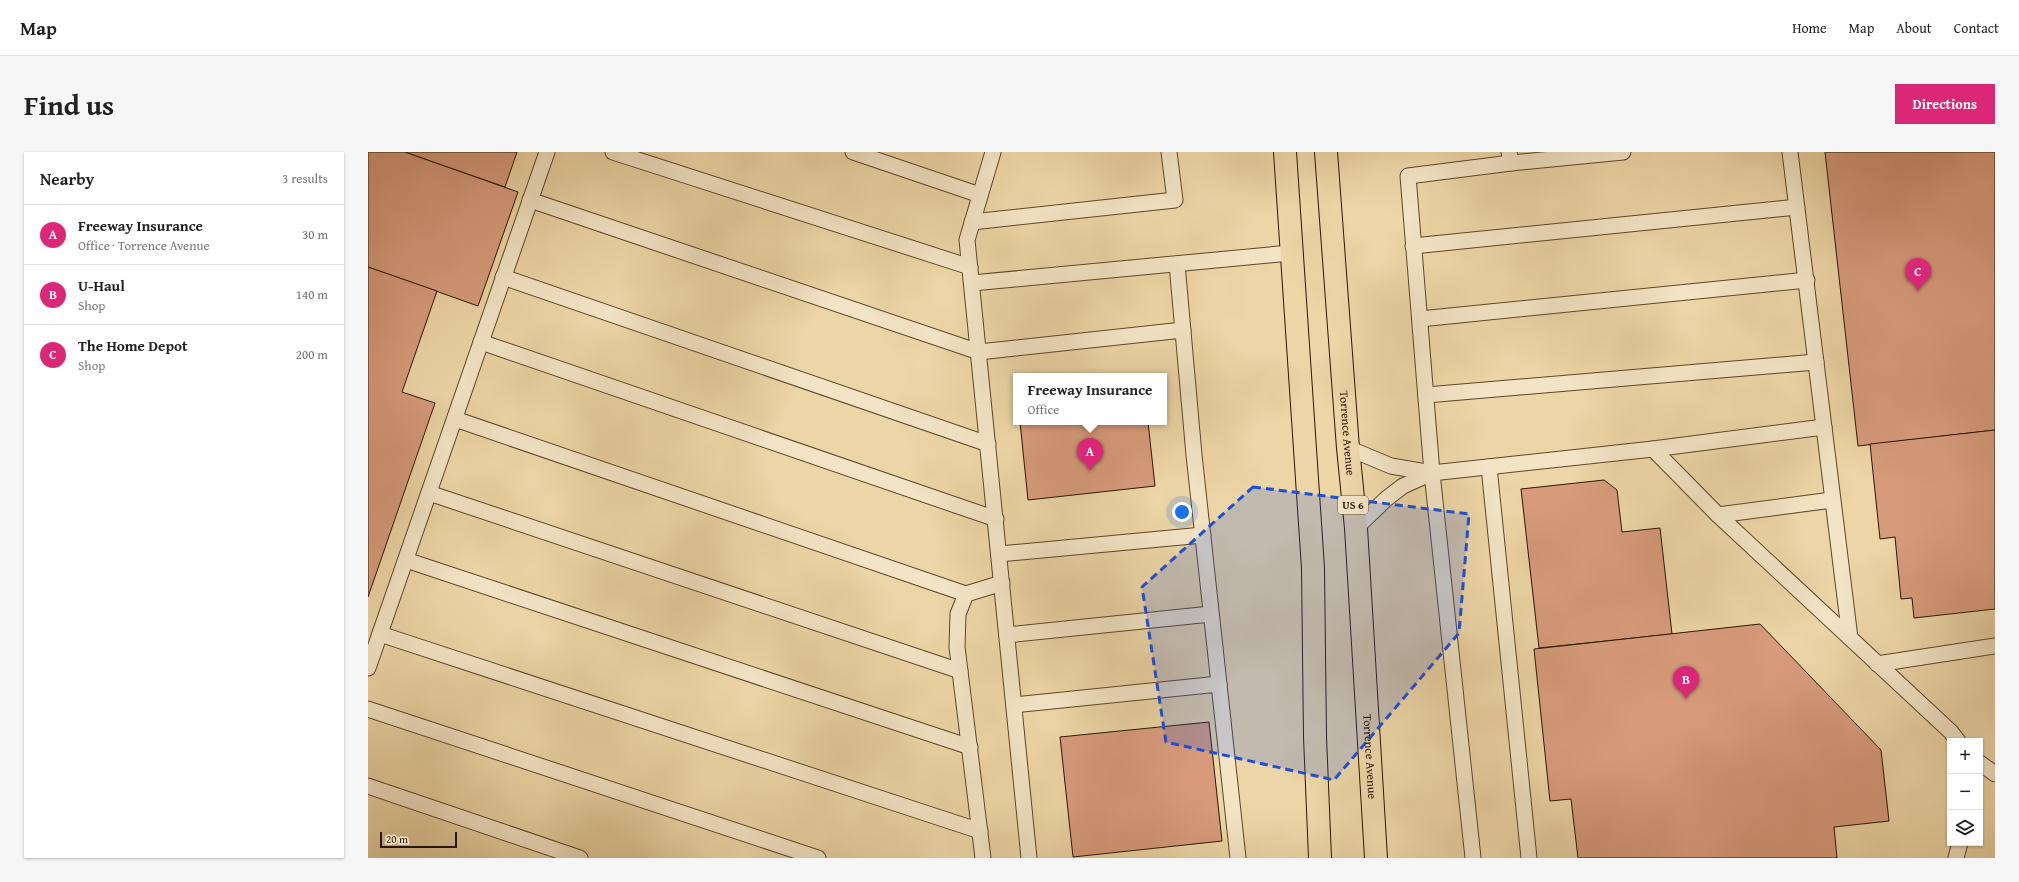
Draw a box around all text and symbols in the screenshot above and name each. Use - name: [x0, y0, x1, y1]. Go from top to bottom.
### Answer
- text: Map: [20, 14, 57, 42]
- text: Home: [1792, 18, 1827, 38]
- text: Map: [1849, 18, 1874, 38]
- text: About: [1896, 18, 1932, 38]
- text: Contact: [1954, 18, 1999, 38]
- text: Find us: [24, 84, 114, 125]
- button: Directions: [1895, 84, 1995, 124]
- text: Nearby: [40, 166, 94, 191]
- text: 3 results: [282, 169, 328, 188]
- text: Freeway Insurance: [78, 215, 203, 236]
- text: A: [49, 225, 57, 244]
- text: 30 m: [302, 225, 328, 244]
- text: Office · Torrence Avenue: [78, 236, 210, 255]
- pin: C: [1905, 258, 1931, 291]
- text: U-Haul: [78, 275, 125, 296]
- text: B: [49, 285, 57, 304]
- text: 140 m: [296, 285, 328, 304]
- text: Shop: [78, 296, 105, 315]
- text: The Home Depot: [78, 335, 188, 356]
- text: C: [49, 345, 57, 364]
- text: 200 m: [296, 345, 328, 364]
- text: Shop: [78, 356, 105, 375]
- popup: [1013, 373, 1167, 425]
- text: Freeway Insurance: [1028, 379, 1152, 400]
- street label: Torrence Avenue: [1336, 390, 1360, 477]
- text: Office: [1028, 400, 1059, 419]
- pin: A: [1077, 438, 1103, 471]
- road number: US 6: [1338, 496, 1368, 514]
- your location: [1172, 502, 1192, 522]
- pin: B: [1673, 666, 1699, 699]
- street label: Torrence Avenue: [1359, 713, 1381, 800]
- map controls: [1947, 738, 1983, 846]
- button: +: [1947, 738, 1983, 774]
- button: −: [1947, 774, 1983, 810]
- button: layers: [1947, 810, 1983, 846]
- scale bar: [380, 830, 457, 849]
- text: 20 m: [386, 831, 408, 847]

